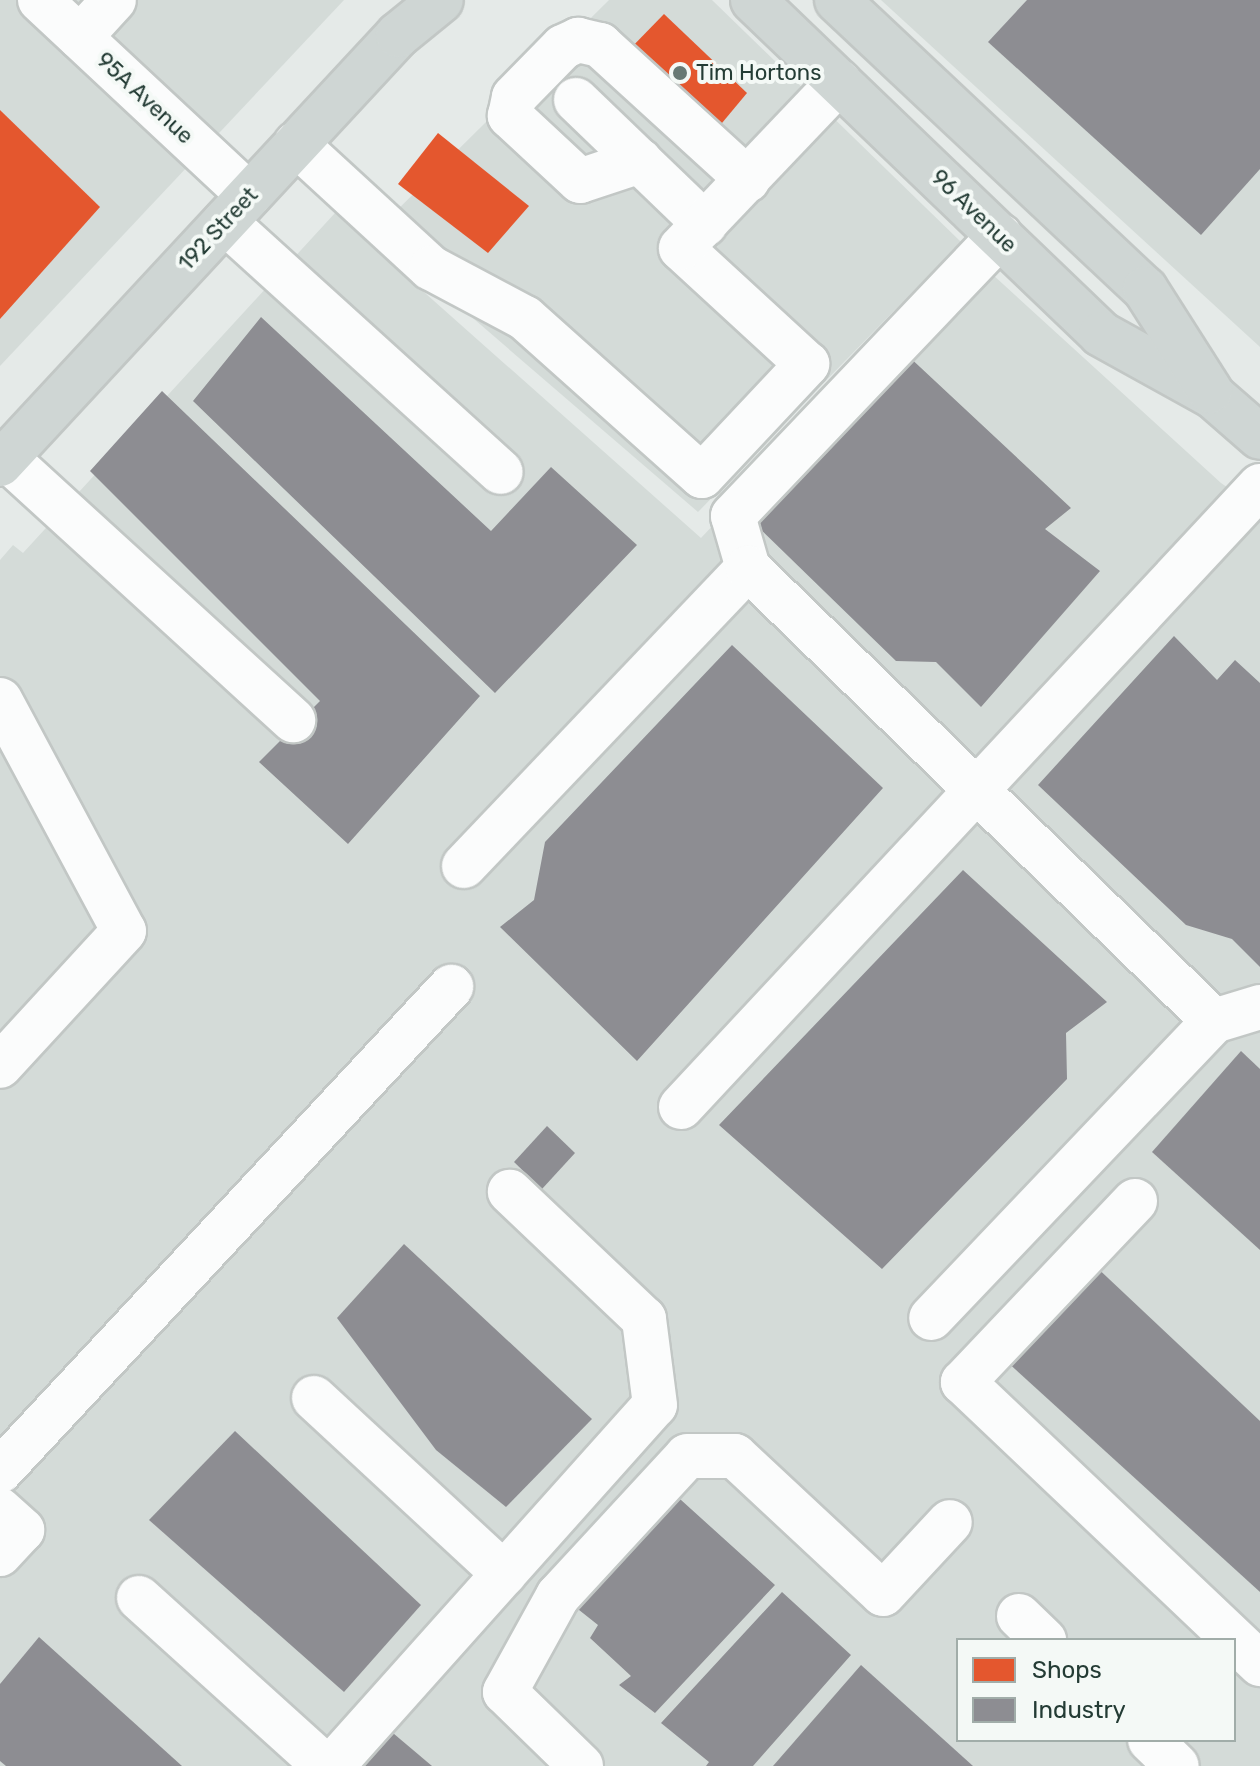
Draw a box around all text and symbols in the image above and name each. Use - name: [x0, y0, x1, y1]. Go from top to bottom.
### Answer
- street label: 95A Avenue: [91, 46, 199, 150]
- place label: Tim Hortons: [696, 60, 821, 86]
- marker: Tim Hortons: [671, 64, 689, 82]
- street label: 96 Avenue: [926, 164, 1022, 258]
- street label: 192 Street: [173, 182, 263, 276]
- legend: [956, 1638, 1236, 1742]
- text: Shops: [1032, 1656, 1102, 1684]
- text: Industry: [1032, 1696, 1126, 1724]

